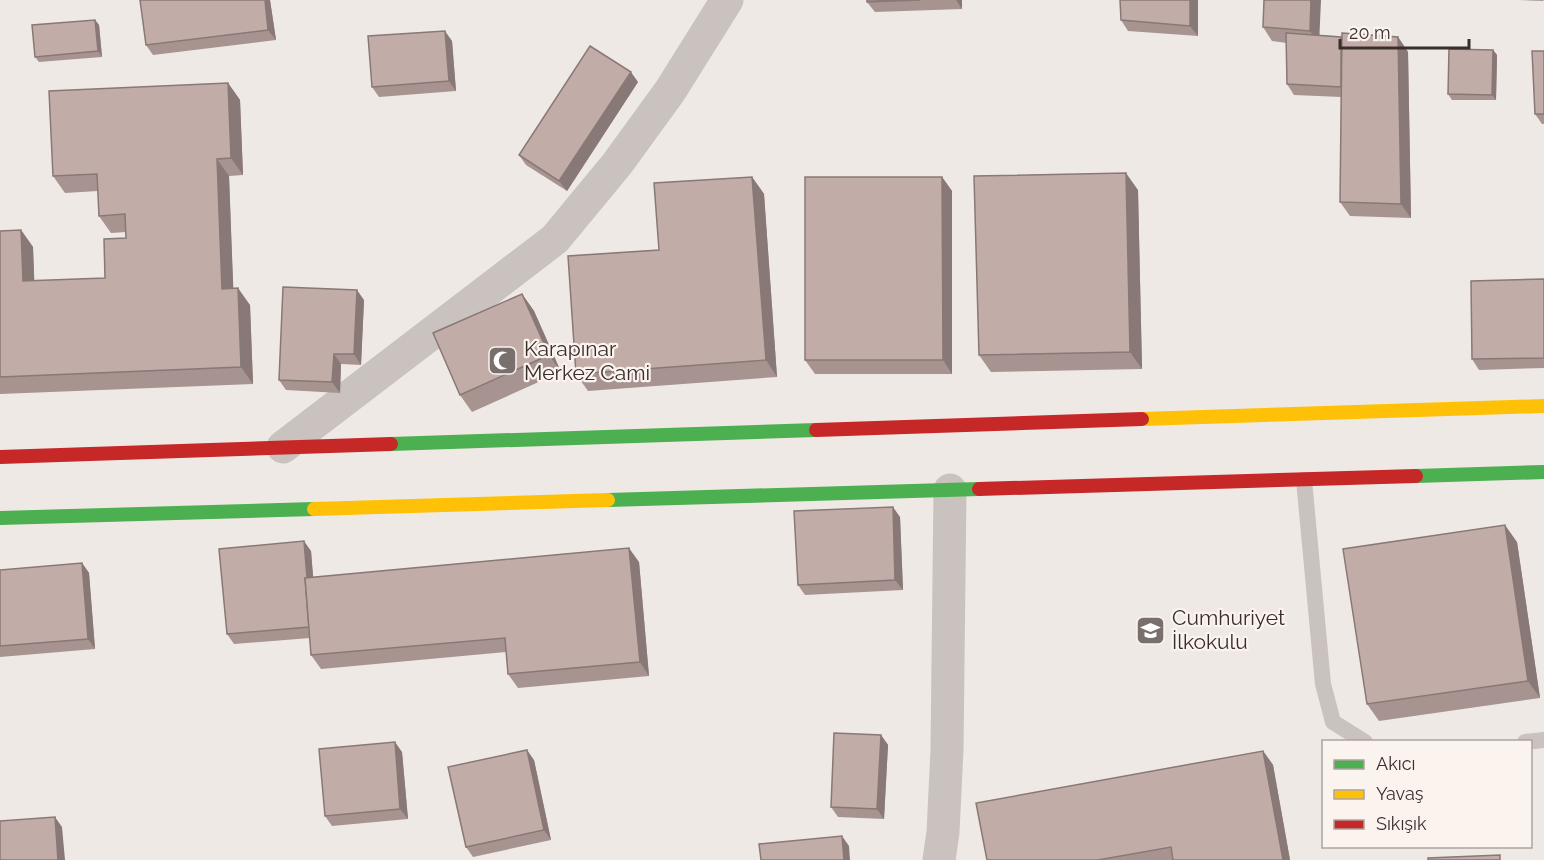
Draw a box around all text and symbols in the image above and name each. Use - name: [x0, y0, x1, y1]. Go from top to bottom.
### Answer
- scale bar: [1340, 12, 1469, 50]
- text: 20 m: [1349, 22, 1391, 43]
- place label: Karapınar Merkez Cami: [524, 336, 650, 385]
- mosque icon: Karapınar Merkez Cami: [487, 345, 519, 377]
- place label: Cumhuriyet İlkokulu: [1172, 605, 1285, 654]
- school or university icon: Cumhuriyet İlkokulu: [1135, 614, 1167, 646]
- legend: [1322, 740, 1532, 848]
- text: Akıcı: [1376, 753, 1415, 774]
- text: Yavaş: [1376, 783, 1424, 804]
- text: Sıkışık: [1376, 813, 1427, 834]

